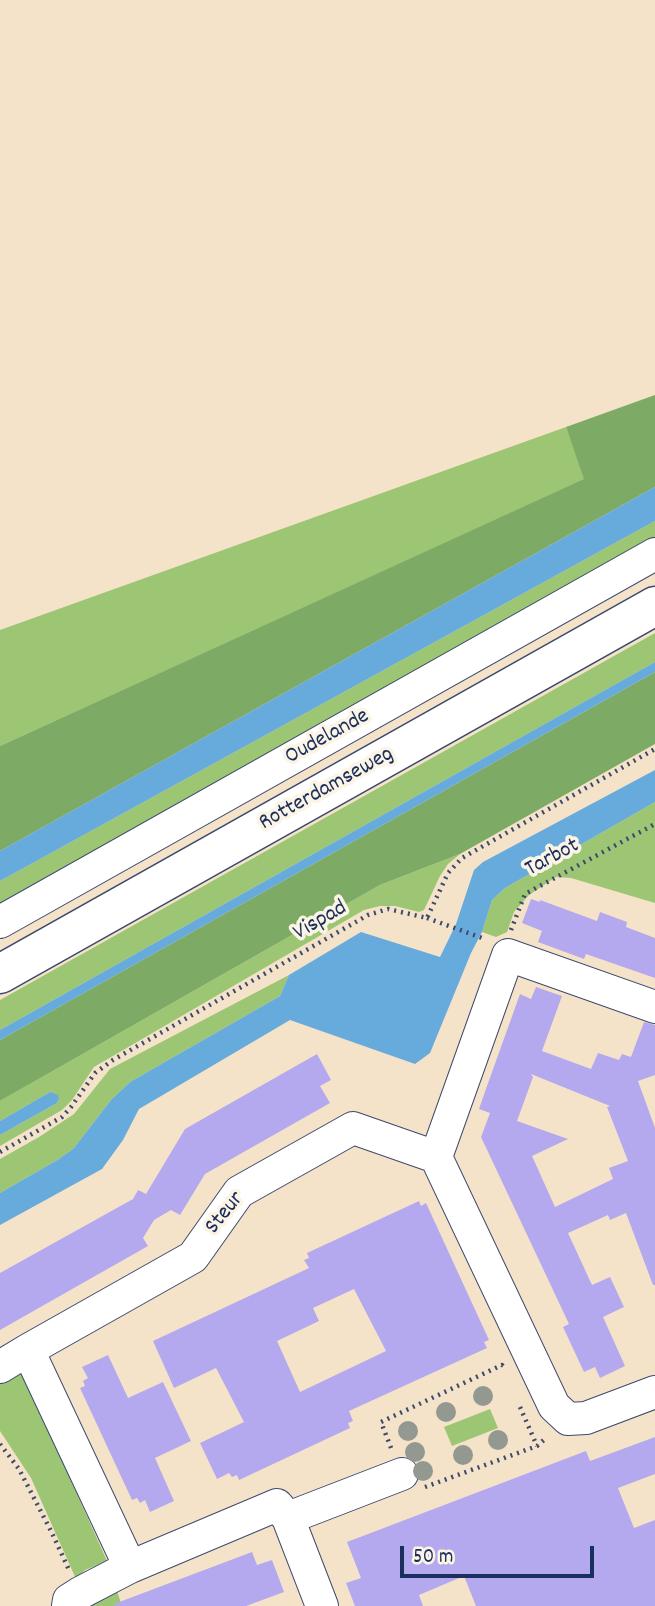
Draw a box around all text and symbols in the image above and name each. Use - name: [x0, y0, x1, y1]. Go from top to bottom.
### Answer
- street label: Oudelande: [281, 704, 375, 772]
- street label: Rotterdamseweg: [255, 742, 399, 838]
- street label: Tarbot: [521, 833, 585, 885]
- street label: Vispad: [289, 896, 353, 948]
- street label: Steur: [200, 1187, 252, 1241]
- scale bar: [403, 1532, 597, 1576]
- text: 50 m: [413, 1543, 453, 1573]

